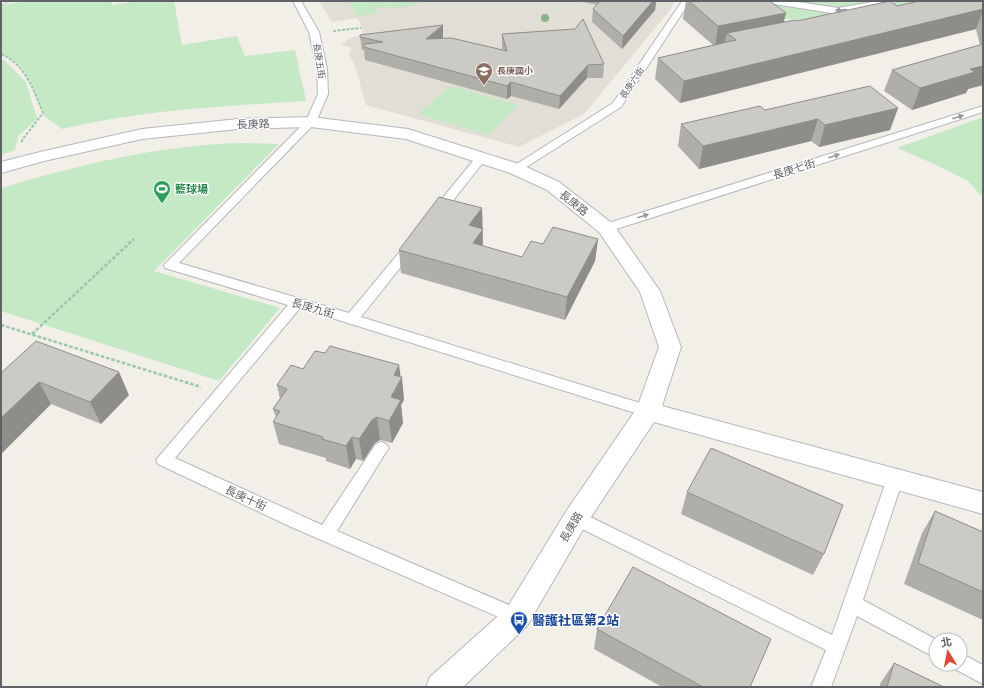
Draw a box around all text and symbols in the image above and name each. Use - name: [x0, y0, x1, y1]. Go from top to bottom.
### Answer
- one-way arrow: [835, 6, 847, 13]
- street label: 長庚五街: [311, 42, 327, 80]
- school or university icon: 長庚國小: [474, 61, 494, 86]
- street label: 長庚六街: [618, 65, 646, 101]
- place label: 長庚國小: [497, 66, 533, 76]
- one-way arrow: [952, 114, 964, 120]
- street label: 長庚路: [236, 117, 270, 132]
- one-way arrow: [828, 153, 840, 159]
- street label: 長庚七街: [771, 157, 817, 182]
- sports icon: 籃球場: [152, 179, 172, 204]
- place label: 籃球場: [175, 183, 208, 196]
- street label: 長庚路: [557, 188, 591, 219]
- one-way arrow: [637, 213, 649, 219]
- street label: 長庚九街: [290, 296, 336, 321]
- street label: 長庚十街: [223, 483, 268, 514]
- street label: 長庚路: [557, 510, 585, 545]
- bus stop icon: 醫護社區第2站: [509, 610, 529, 635]
- place label: 醫護社區第2站: [532, 613, 619, 628]
- north arrow: [928, 632, 968, 672]
- text: 北: [940, 635, 953, 650]

